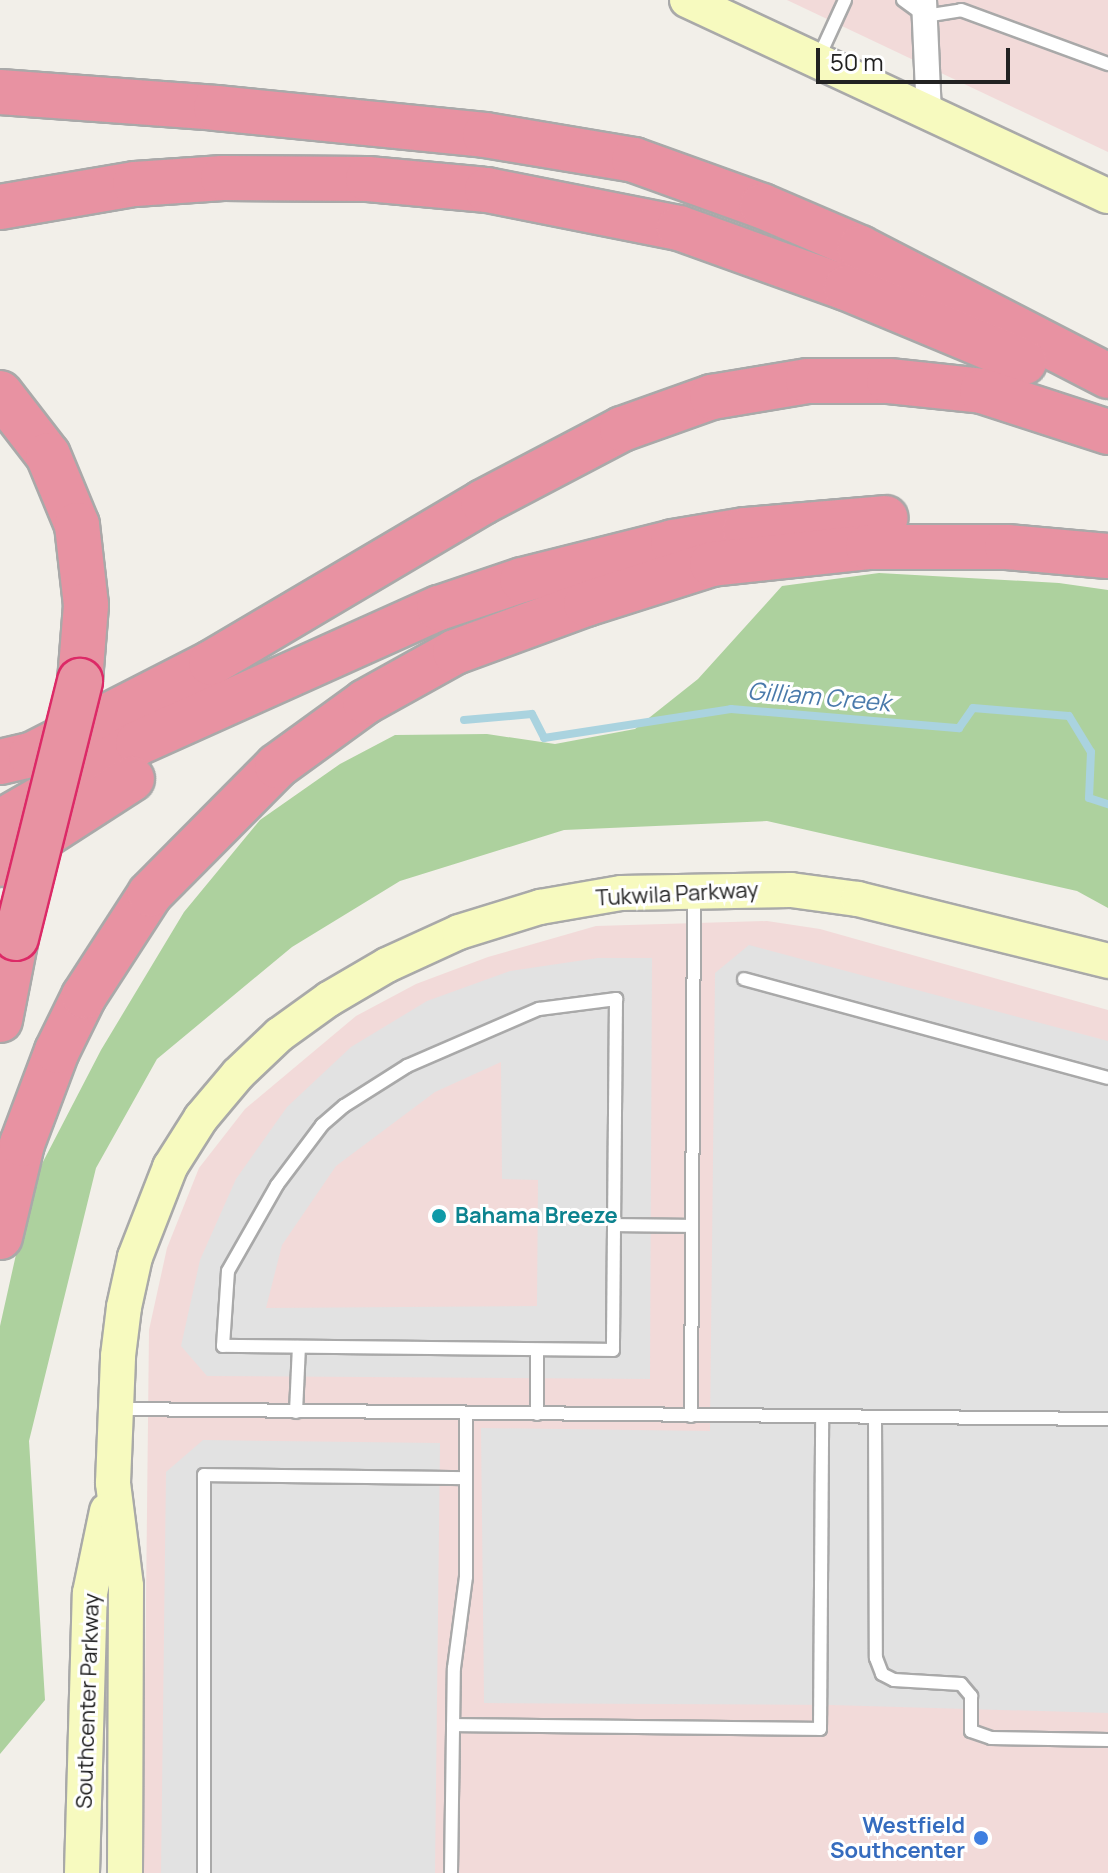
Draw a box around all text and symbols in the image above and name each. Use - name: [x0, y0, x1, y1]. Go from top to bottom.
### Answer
- scale bar: [820, 32, 1014, 82]
- text: 50 m: [830, 45, 884, 78]
- water label: Gilliam Creek: [746, 675, 892, 717]
- street label: Tukwila Parkway: [595, 877, 759, 911]
- place label: Bahama Breeze: [455, 1203, 618, 1229]
- marker: Bahama Breeze: [430, 1207, 448, 1225]
- street label: Southcenter Parkway: [71, 1593, 105, 1809]
- place label: Westfield Southcenter: [830, 1812, 965, 1864]
- marker: Westfield Southcenter: [972, 1829, 990, 1847]

